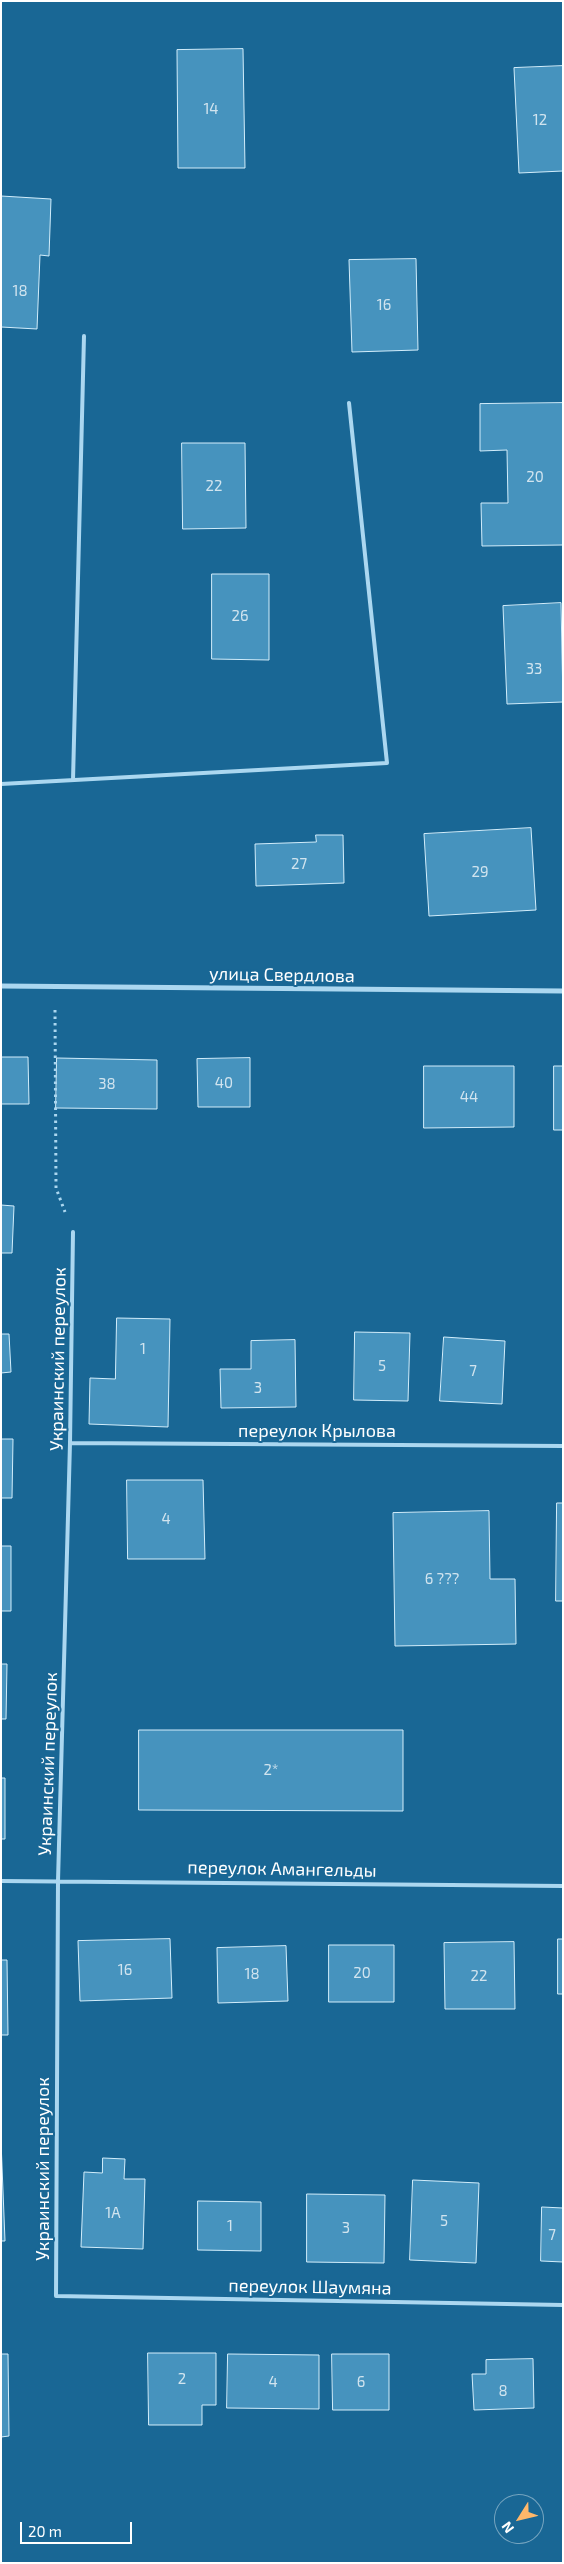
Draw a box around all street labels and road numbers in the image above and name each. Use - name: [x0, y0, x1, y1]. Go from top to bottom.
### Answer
- street label: улица Свердлова: [209, 963, 355, 987]
- street label: Украинский переулок: [46, 1267, 70, 1451]
- street label: переулок Крылова: [238, 1420, 396, 1442]
- street label: Украинский переулок: [34, 1672, 62, 1856]
- street label: переулок Амангельды: [187, 1857, 377, 1881]
- street label: Украинский переулок: [32, 2077, 54, 2261]
- street label: переулок Шаумяна: [228, 2275, 392, 2299]

